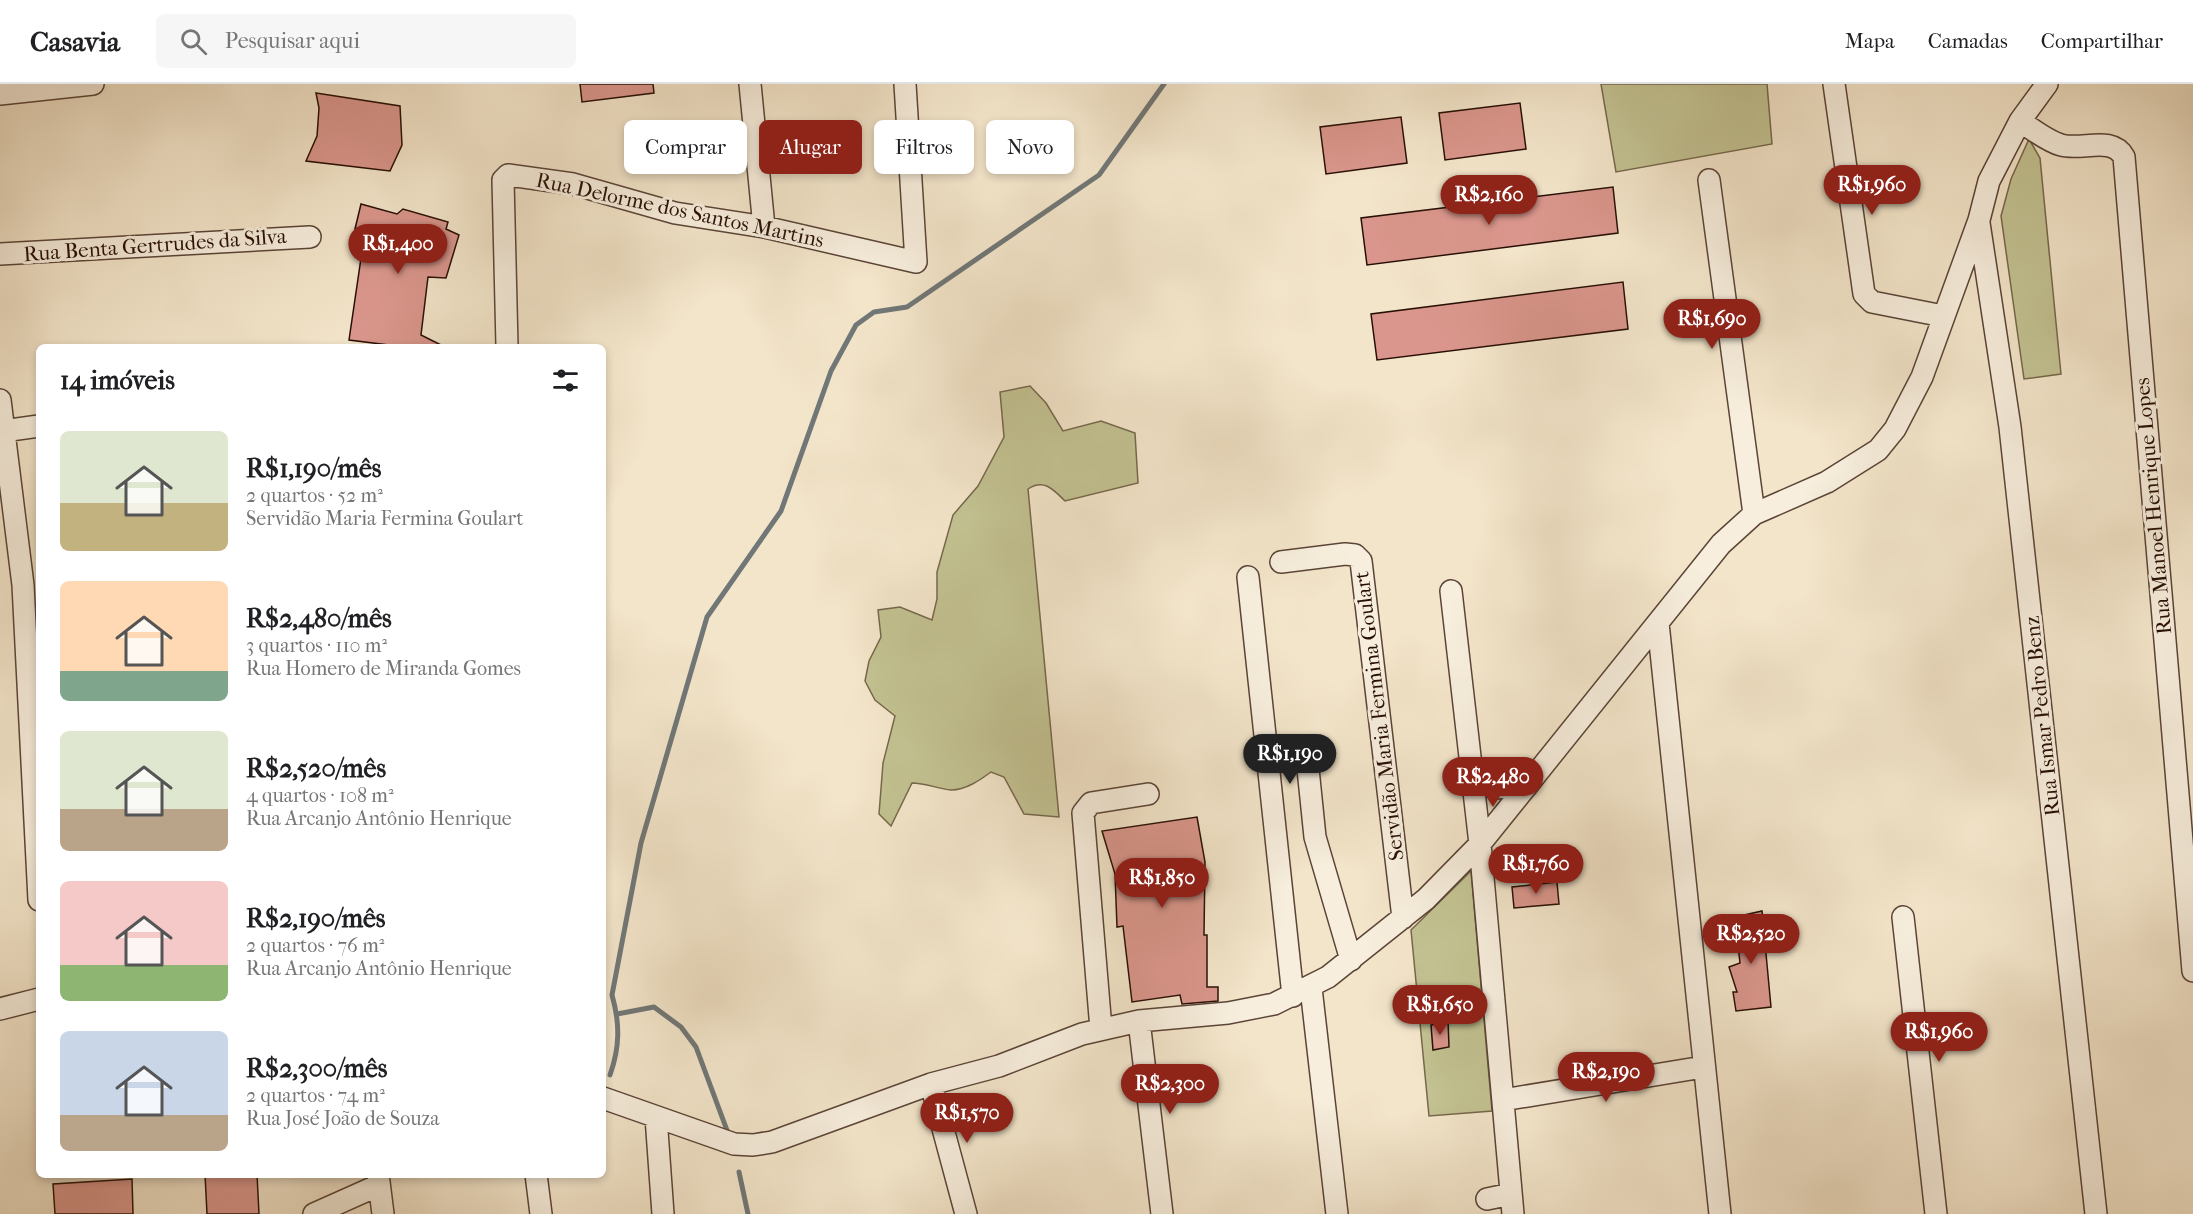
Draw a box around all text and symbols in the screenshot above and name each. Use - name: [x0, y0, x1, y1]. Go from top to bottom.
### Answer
- search box: [156, 14, 576, 68]
- text: Casavia: [30, 25, 120, 58]
- icon: search: [177, 25, 210, 58]
- text: Pesquisar aqui: [225, 28, 360, 54]
- text: Mapa: [1845, 29, 1895, 53]
- text: Camadas: [1928, 29, 2008, 53]
- text: Compartilhar: [2041, 29, 2163, 53]
- chip: Comprar: [624, 120, 747, 174]
- chip: Alugar: [759, 120, 862, 174]
- chip: Filtros: [874, 120, 974, 174]
- chip: Novo: [986, 120, 1074, 174]
- pin: R$1,960: [1817, 165, 1927, 216]
- street label: Rua Delorme dos Santos Martins: [534, 168, 826, 252]
- text: R$1,960: [1838, 173, 1906, 196]
- pin: R$2,160: [1434, 175, 1544, 226]
- text: R$2,160: [1455, 183, 1523, 206]
- street label: Rua Benta Gertrudes da Silva: [23, 224, 288, 266]
- pin: R$1,400: [343, 224, 453, 275]
- text: R$1,400: [362, 232, 434, 255]
- pin: R$1,690: [1657, 299, 1767, 350]
- text: R$1,690: [1677, 307, 1747, 330]
- icon: filters: [549, 364, 582, 397]
- text: 14 imóveis: [60, 365, 175, 396]
- street label: Rua Manoel Henrique Lopes: [2130, 376, 2176, 635]
- text: R$1,190/mês: [246, 453, 381, 484]
- icon: home: [108, 455, 180, 527]
- text: 2 quartos · 52 m²: [246, 484, 383, 507]
- text: Servidão Maria Fermina Goulart: [246, 507, 523, 530]
- street label: Servidão Maria Fermina Goulart: [1349, 570, 1409, 862]
- text: R$2,480/mês: [246, 603, 392, 634]
- icon: home: [108, 605, 180, 677]
- street label: Rua Ismar Pedro Benz: [2020, 615, 2064, 817]
- text: 3 quartos · 110 m²: [246, 634, 387, 657]
- text: Rua Homero de Miranda Gomes: [246, 657, 521, 680]
- pin: R$1,190: [1235, 734, 1345, 785]
- text: R$1,190: [1257, 742, 1323, 765]
- text: R$2,520/mês: [246, 753, 386, 784]
- icon: home: [108, 755, 180, 827]
- pin: R$2,480: [1438, 757, 1548, 808]
- text: R$2,480: [1456, 765, 1530, 788]
- text: 4 quartos · 108 m²: [246, 784, 394, 807]
- text: Rua Arcanjo Antônio Henrique: [246, 807, 512, 830]
- pin: R$1,760: [1481, 844, 1591, 895]
- text: R$1,760: [1502, 852, 1570, 875]
- pin: R$1,850: [1107, 858, 1217, 909]
- text: R$1,850: [1129, 866, 1195, 889]
- text: R$2,190/mês: [246, 903, 385, 934]
- icon: home: [108, 905, 180, 977]
- pin: R$2,520: [1696, 914, 1806, 965]
- text: R$2,520: [1716, 922, 1786, 945]
- text: 2 quartos · 76 m²: [246, 934, 384, 957]
- text: Rua Arcanjo Antônio Henrique: [246, 957, 512, 980]
- pin: R$1,650: [1385, 985, 1495, 1036]
- text: R$1,650: [1406, 993, 1474, 1016]
- pin: R$1,960: [1884, 1012, 1994, 1063]
- text: R$1,960: [1905, 1020, 1973, 1043]
- pin: R$2,190: [1551, 1052, 1661, 1103]
- text: R$2,300/mês: [246, 1053, 387, 1084]
- icon: home: [108, 1055, 180, 1127]
- text: R$2,190: [1572, 1060, 1640, 1083]
- pin: R$2,300: [1115, 1064, 1225, 1115]
- text: R$2,300: [1135, 1072, 1205, 1095]
- text: 2 quartos · 74 m²: [246, 1084, 385, 1107]
- pin: R$1,570: [912, 1093, 1022, 1144]
- text: R$1,570: [934, 1101, 1000, 1124]
- text: Rua José João de Souza: [246, 1107, 440, 1130]

